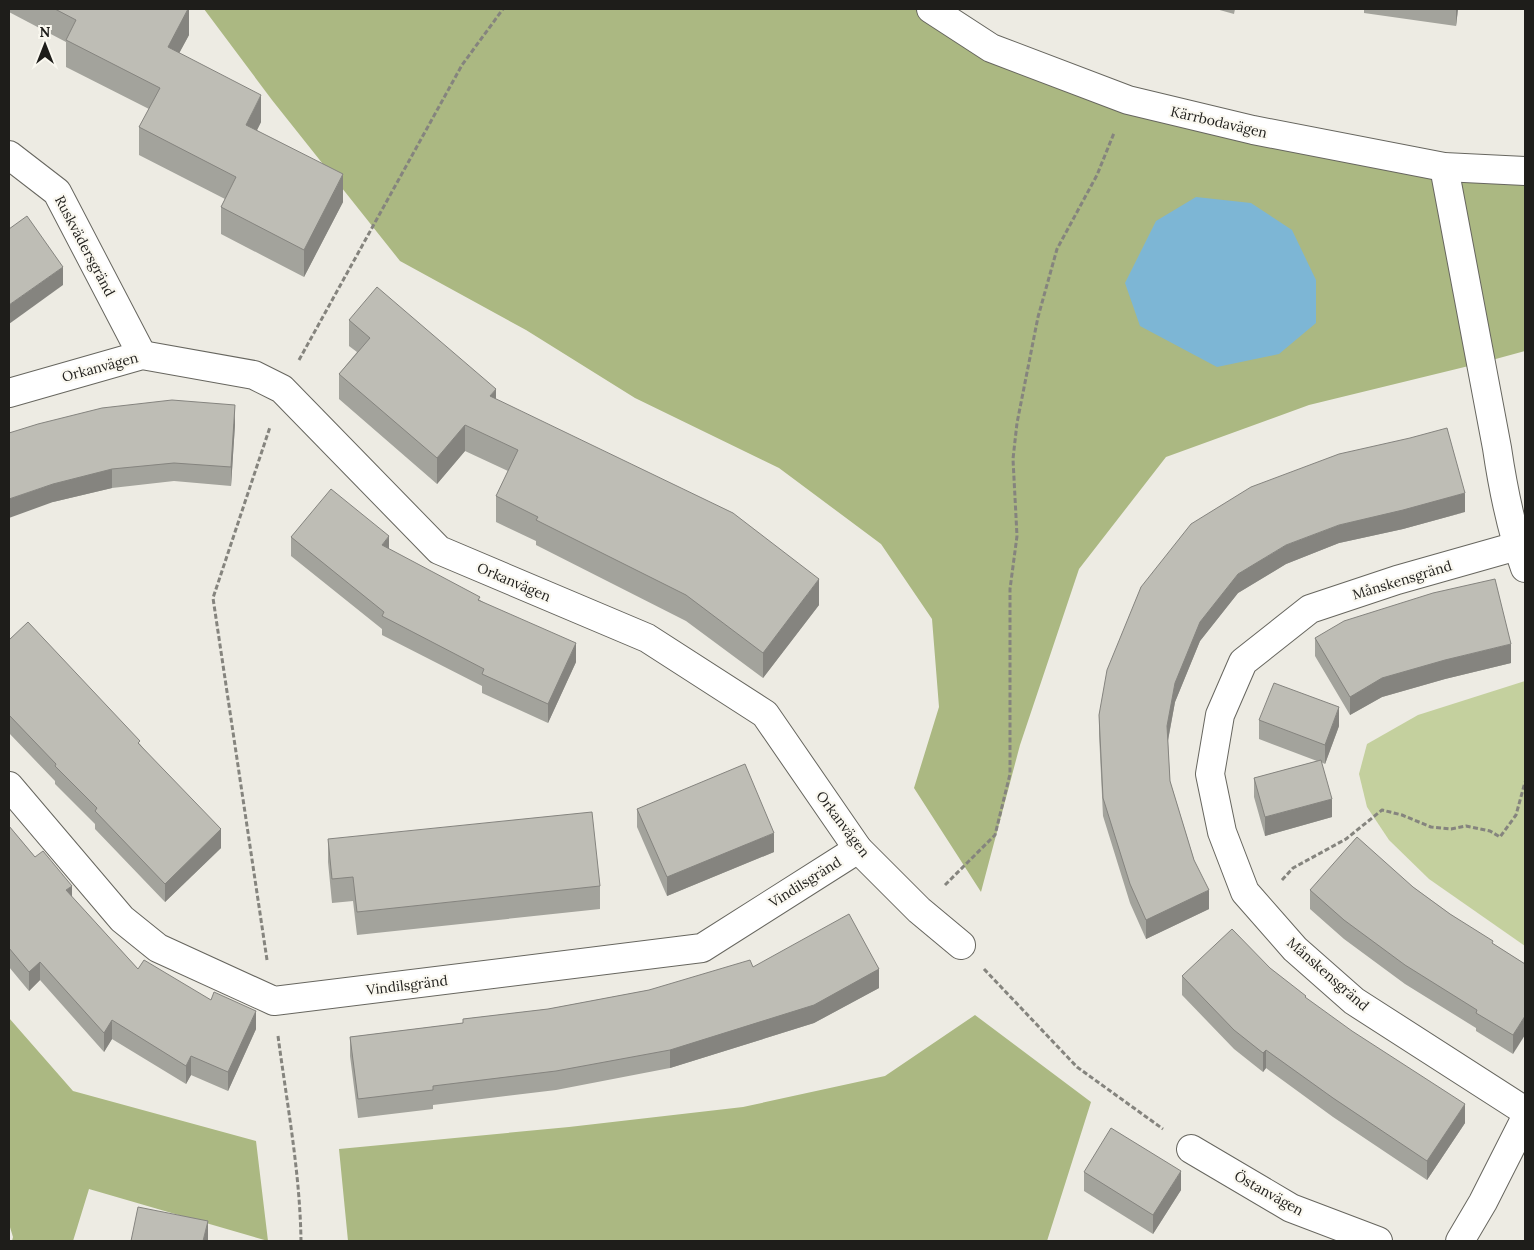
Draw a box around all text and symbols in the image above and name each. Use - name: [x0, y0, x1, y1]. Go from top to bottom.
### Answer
- north arrow: [20, 20, 70, 70]
- text: N: [40, 23, 51, 41]
- street label: Kärrbodavägen: [1169, 102, 1270, 142]
- street label: Ruskvädersgränd: [51, 193, 119, 299]
- street label: Orkanvägen: [60, 348, 141, 386]
- street label: Månskensgränd: [1350, 556, 1454, 604]
- street label: Orkanvägen: [475, 558, 554, 606]
- street label: Orkanvägen: [812, 787, 874, 861]
- street label: Vindilsgränd: [765, 853, 844, 912]
- street label: Månskensgränd: [1283, 933, 1373, 1015]
- street label: Vindilsgränd: [364, 971, 449, 999]
- street label: Östanvägen: [1231, 1167, 1307, 1220]

